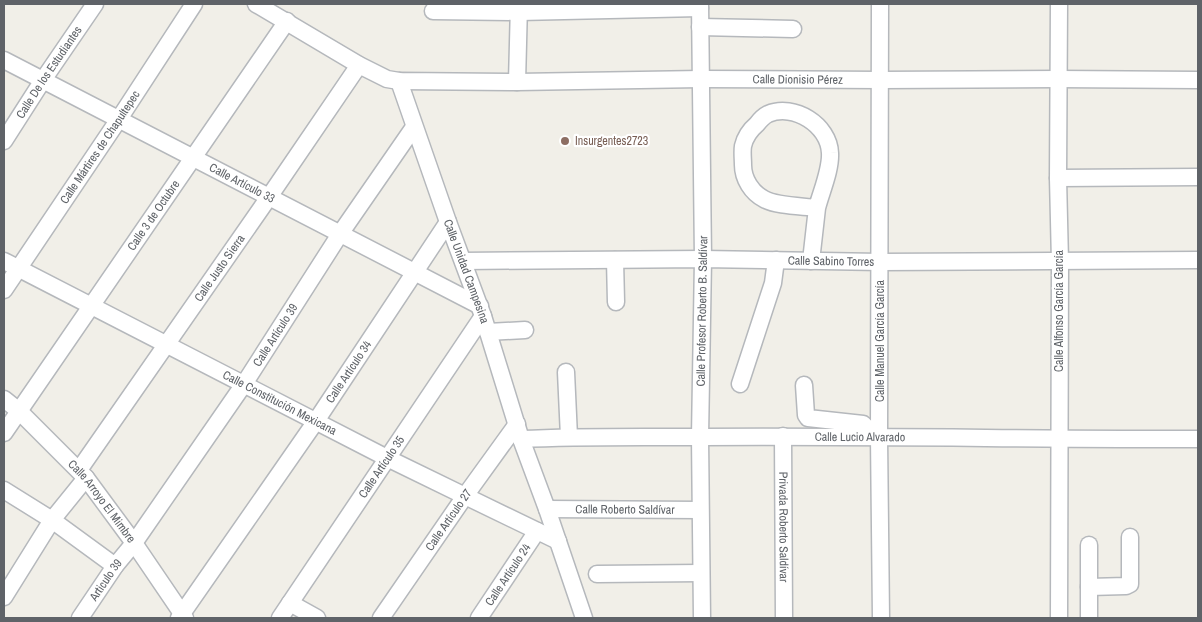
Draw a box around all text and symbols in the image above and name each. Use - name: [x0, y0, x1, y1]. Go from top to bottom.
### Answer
- street label: Calle De los Estudiantes: [12, 23, 86, 122]
- street label: Calle Dionisio Pérez: [753, 71, 843, 88]
- street label: Calle Mártires de Chapultepec: [56, 87, 144, 207]
- place label: Insurgentes2723: [575, 133, 648, 149]
- marker: Insurgentes2723: [559, 135, 571, 147]
- street label: Calle Artículo 33: [207, 159, 278, 207]
- street label: Calle 3 de Octubre: [124, 177, 183, 254]
- street label: Calle Unidad Campesina: [440, 217, 493, 326]
- street label: Calle Justo Sierra: [191, 231, 249, 305]
- street label: Calle Profesor Roberto B. Saldívar: [693, 235, 711, 387]
- street label: Calle Alfonso García García: [1051, 249, 1067, 372]
- street label: Calle Sabino Torres: [788, 252, 874, 270]
- street label: Calle Manuel García García: [872, 279, 888, 402]
- street label: Calle Artículo 39: [249, 300, 301, 370]
- street label: Calle Artículo 34: [322, 337, 375, 406]
- street label: Calle Constitución Mexicana: [220, 367, 340, 439]
- street label: Calle Lucio Alvarado: [815, 429, 905, 445]
- street label: Calle Artículo 35: [355, 432, 408, 501]
- street label: Calle Arroyo El Mimbre: [64, 456, 139, 546]
- street label: Privada Roberto Saldívar: [775, 472, 792, 583]
- street label: Calle Artículo 27: [422, 485, 476, 554]
- street label: Calle Roberto Saldívar: [575, 501, 675, 518]
- street label: Calle Artículo 24: [481, 540, 535, 609]
- street label: Articulo 39: [85, 556, 126, 605]

